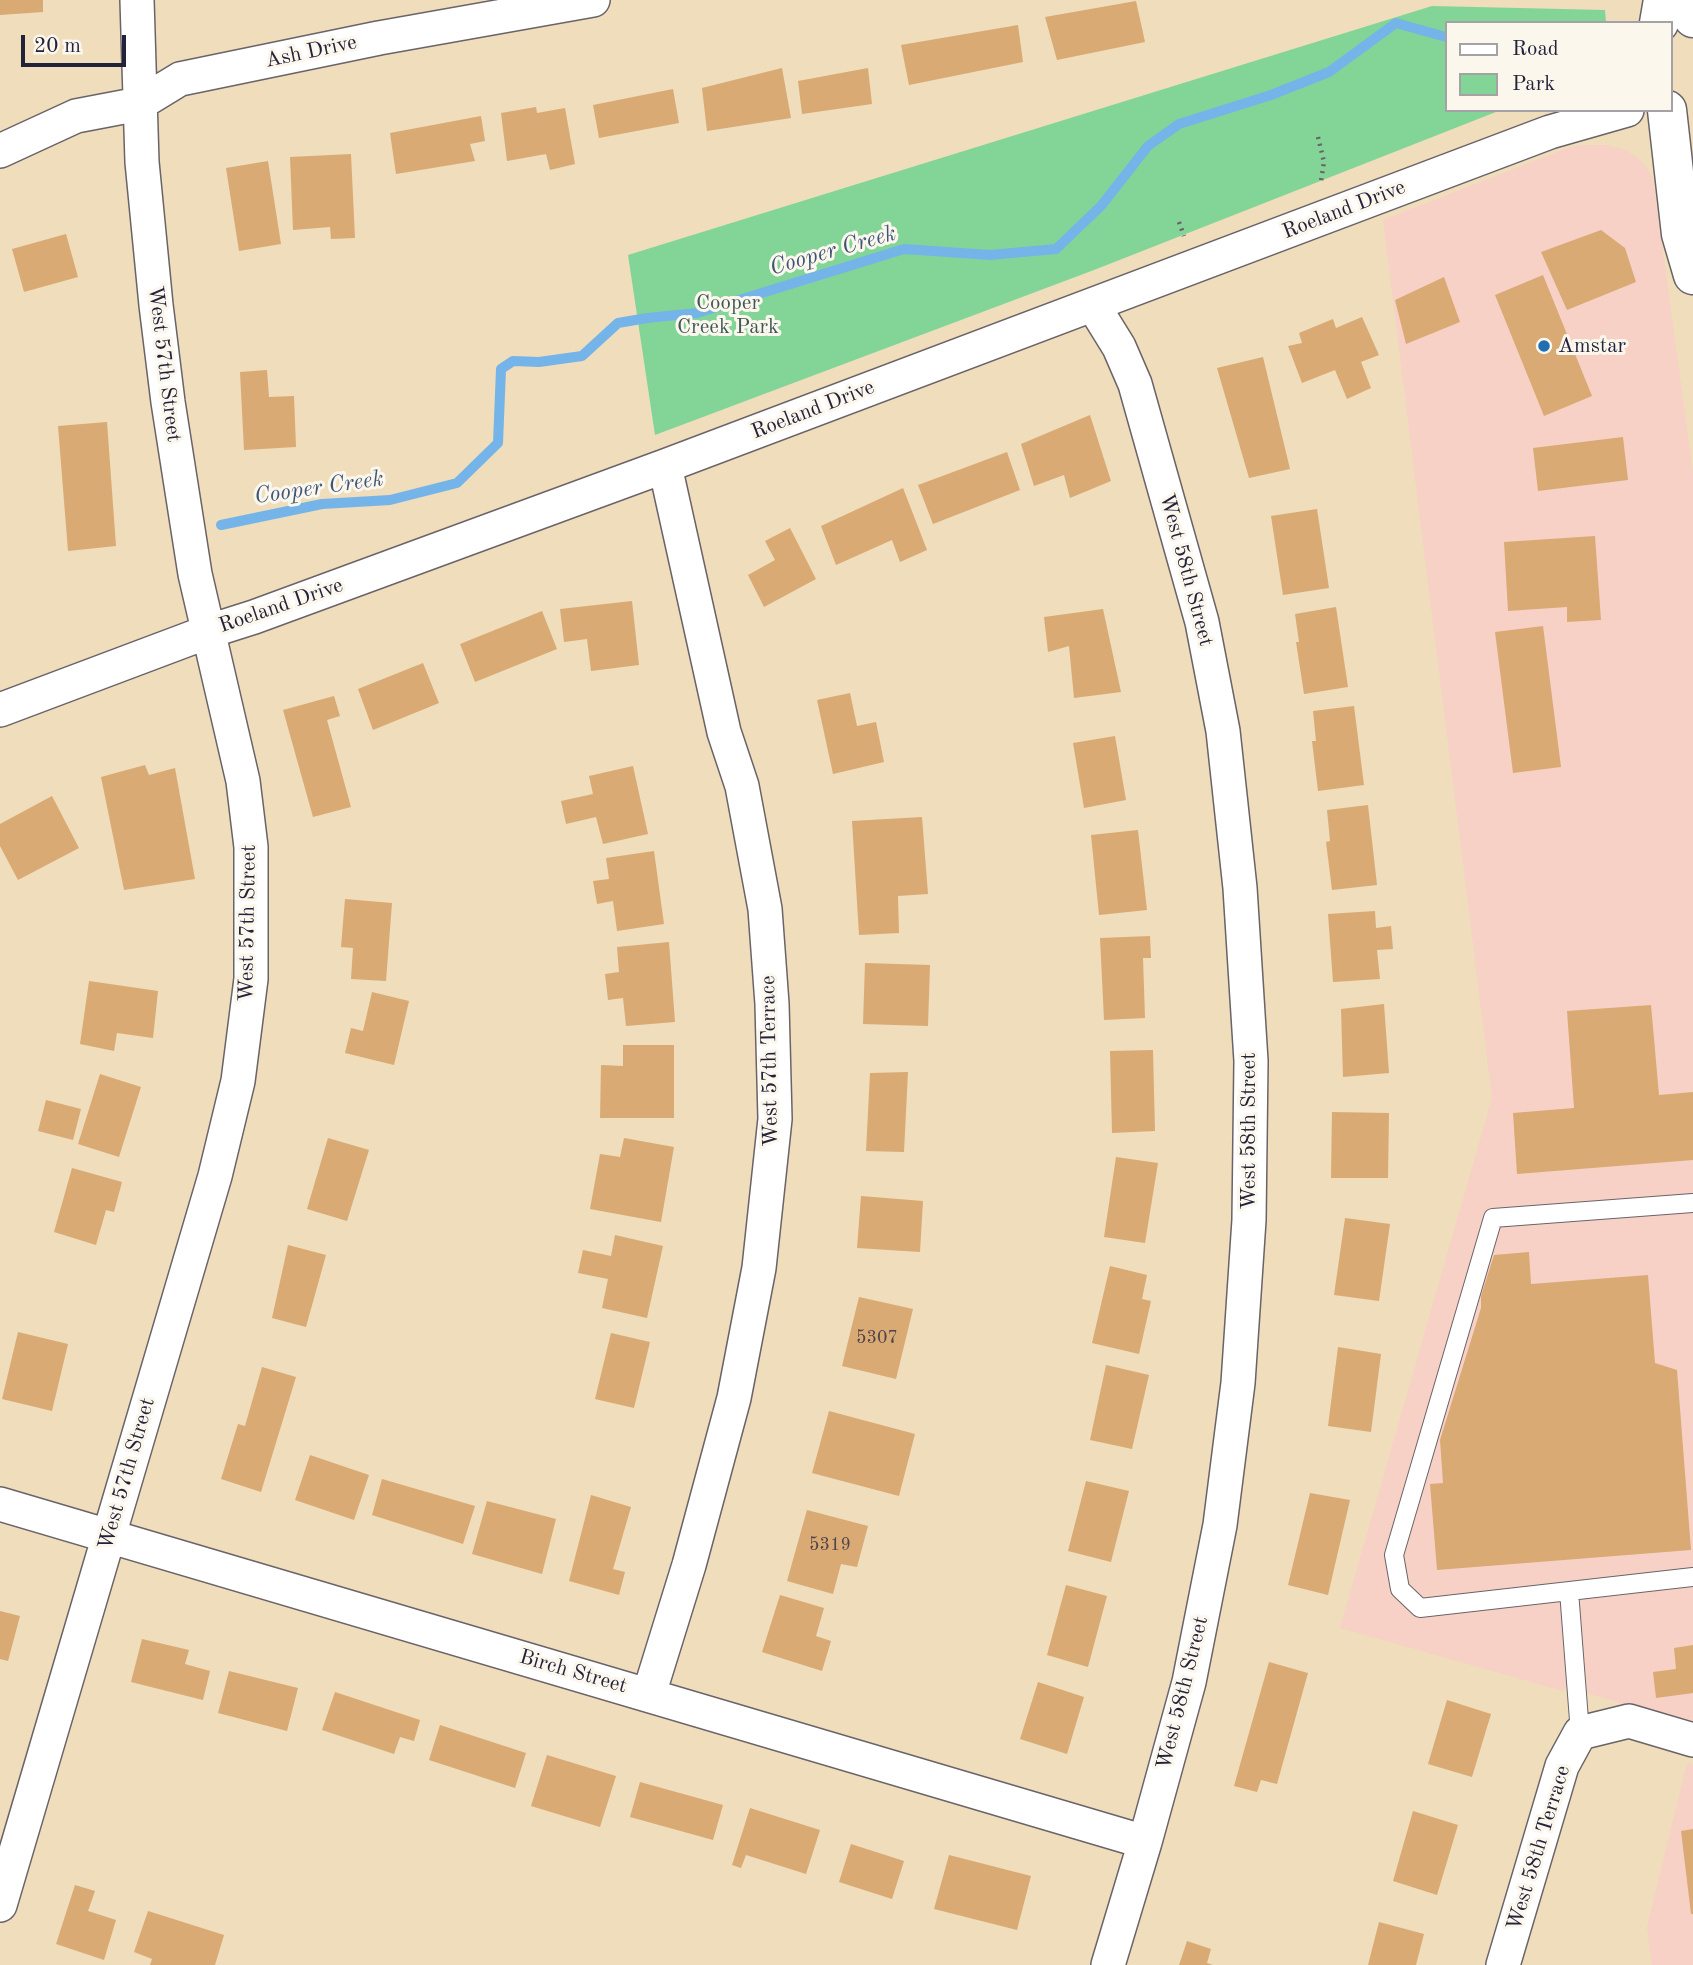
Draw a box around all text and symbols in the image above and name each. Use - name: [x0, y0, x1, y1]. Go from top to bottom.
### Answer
- scale bar: [24, 21, 130, 65]
- legend: [1444, 21, 1672, 112]
- street label: Ash Drive: [263, 30, 359, 74]
- text: 20 m: [34, 36, 81, 57]
- text: Road: [1512, 39, 1559, 60]
- text: Park: [1512, 74, 1555, 95]
- street label: Roeland Drive: [1279, 175, 1409, 245]
- water label: Cooper Creek: [767, 220, 899, 282]
- street label: West 57th Street: [142, 285, 186, 443]
- park label: Cooper Creek Park: [677, 290, 779, 340]
- place label: Amstar: [1558, 333, 1626, 359]
- marker: Amstar: [1536, 338, 1552, 354]
- street label: Roeland Drive: [748, 375, 878, 445]
- water label: Cooper Creek: [253, 465, 385, 511]
- street label: West 58th Street: [1154, 491, 1218, 649]
- street label: Roeland Drive: [216, 573, 346, 639]
- street label: West 57th Street: [234, 844, 262, 1002]
- street label: West 57th Terrace: [756, 975, 784, 1147]
- street label: West 58th Street: [1236, 1052, 1262, 1210]
- house number: 5307: [856, 1327, 898, 1349]
- street label: West 57th Street: [93, 1395, 161, 1553]
- house number: 5319: [809, 1534, 851, 1556]
- street label: West 58th Street: [1152, 1614, 1214, 1772]
- street label: Birch Street: [516, 1645, 630, 1699]
- street label: West 58th Terrace: [1502, 1763, 1576, 1933]

